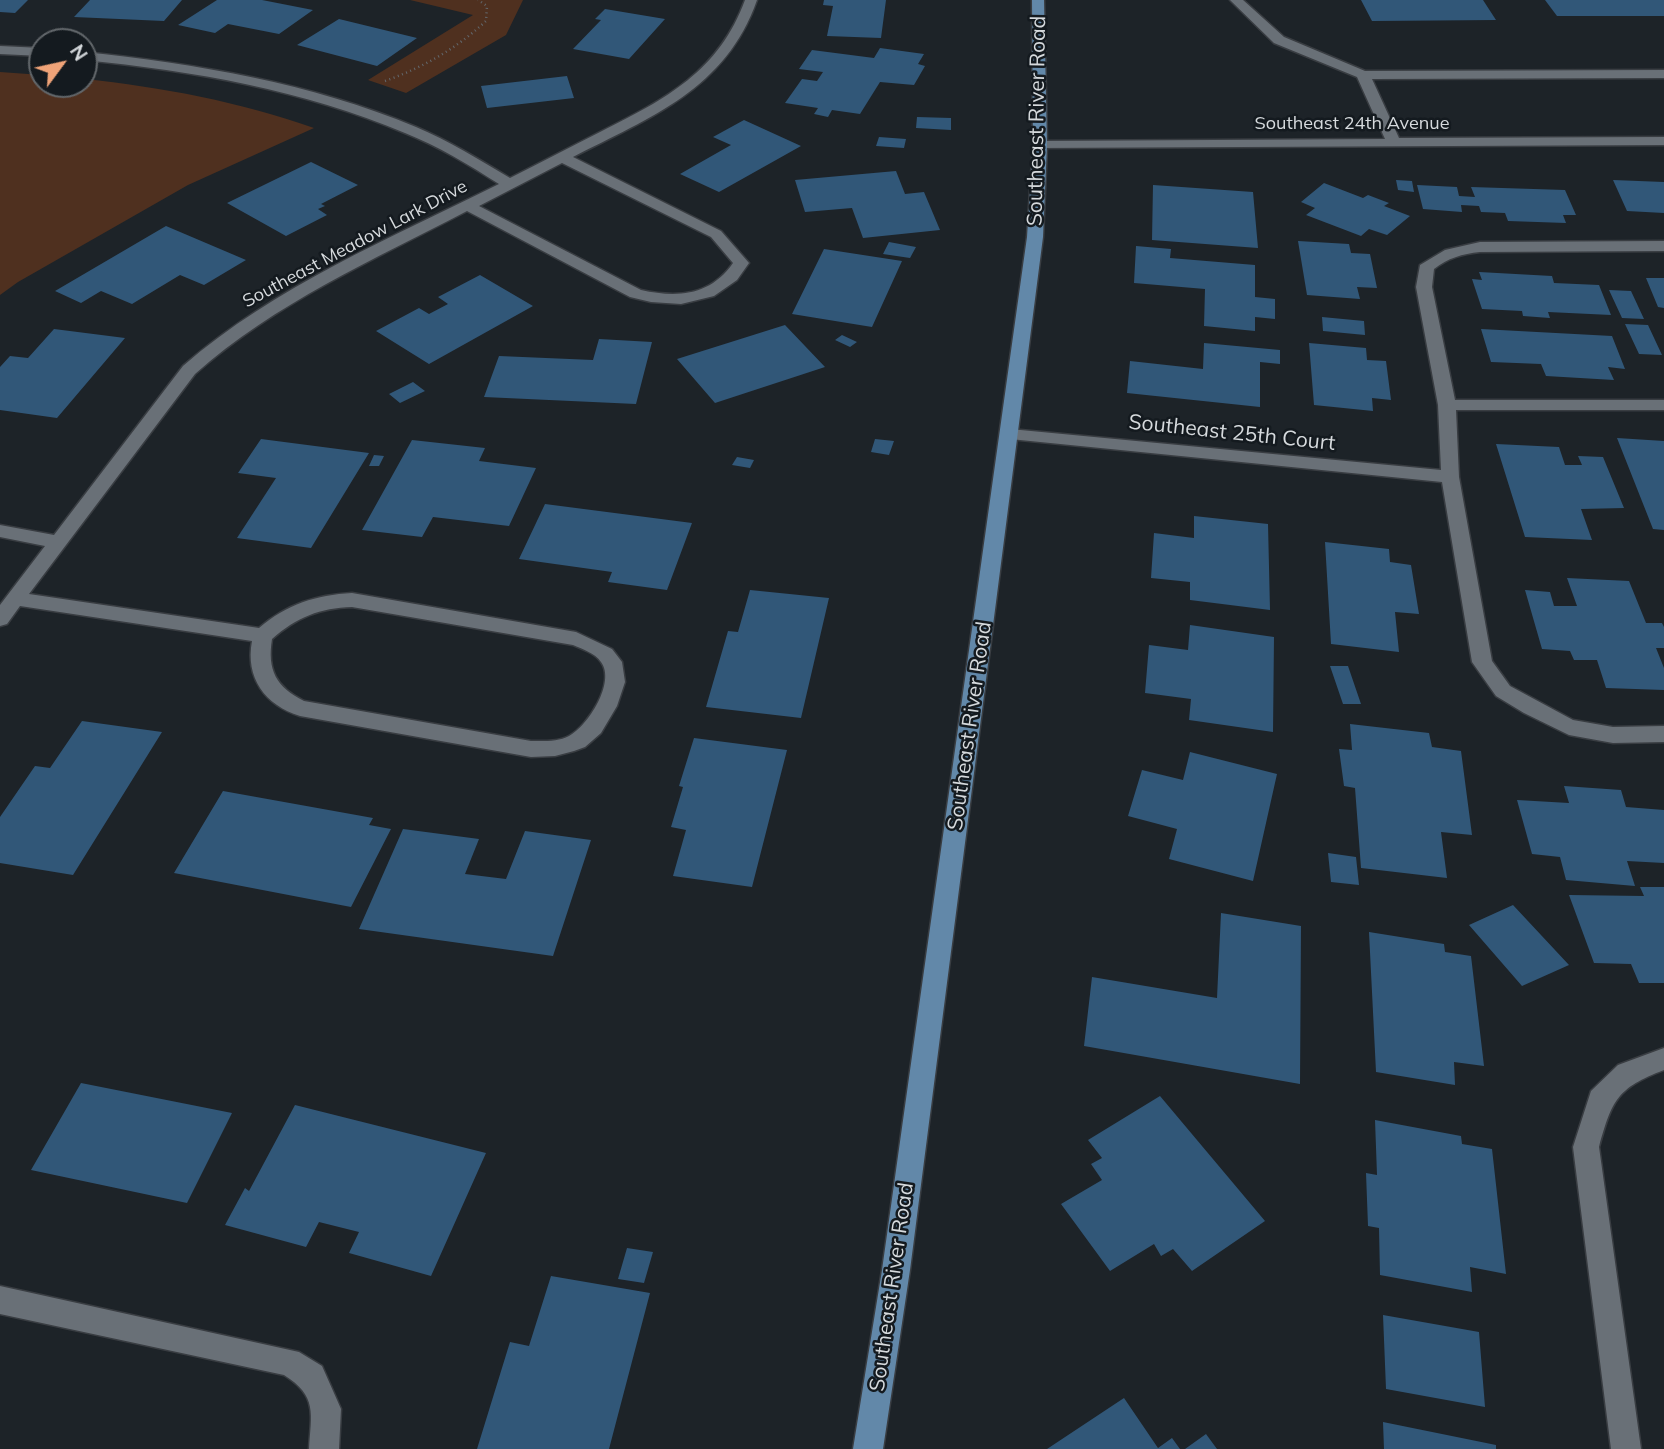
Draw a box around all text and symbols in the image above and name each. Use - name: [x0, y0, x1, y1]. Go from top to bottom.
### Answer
- street label: Southeast River Road: [1023, 16, 1051, 226]
- north arrow: [28, 28, 98, 98]
- text: N: [65, 40, 93, 65]
- street label: Southeast 24th Avenue: [1255, 113, 1449, 135]
- street label: Southeast Meadow Lark Drive: [239, 176, 471, 312]
- street label: Southeast 25th Court: [1127, 410, 1337, 456]
- street label: Southeast River Road: [943, 620, 997, 832]
- street label: Southeast River Road: [865, 1181, 919, 1393]

